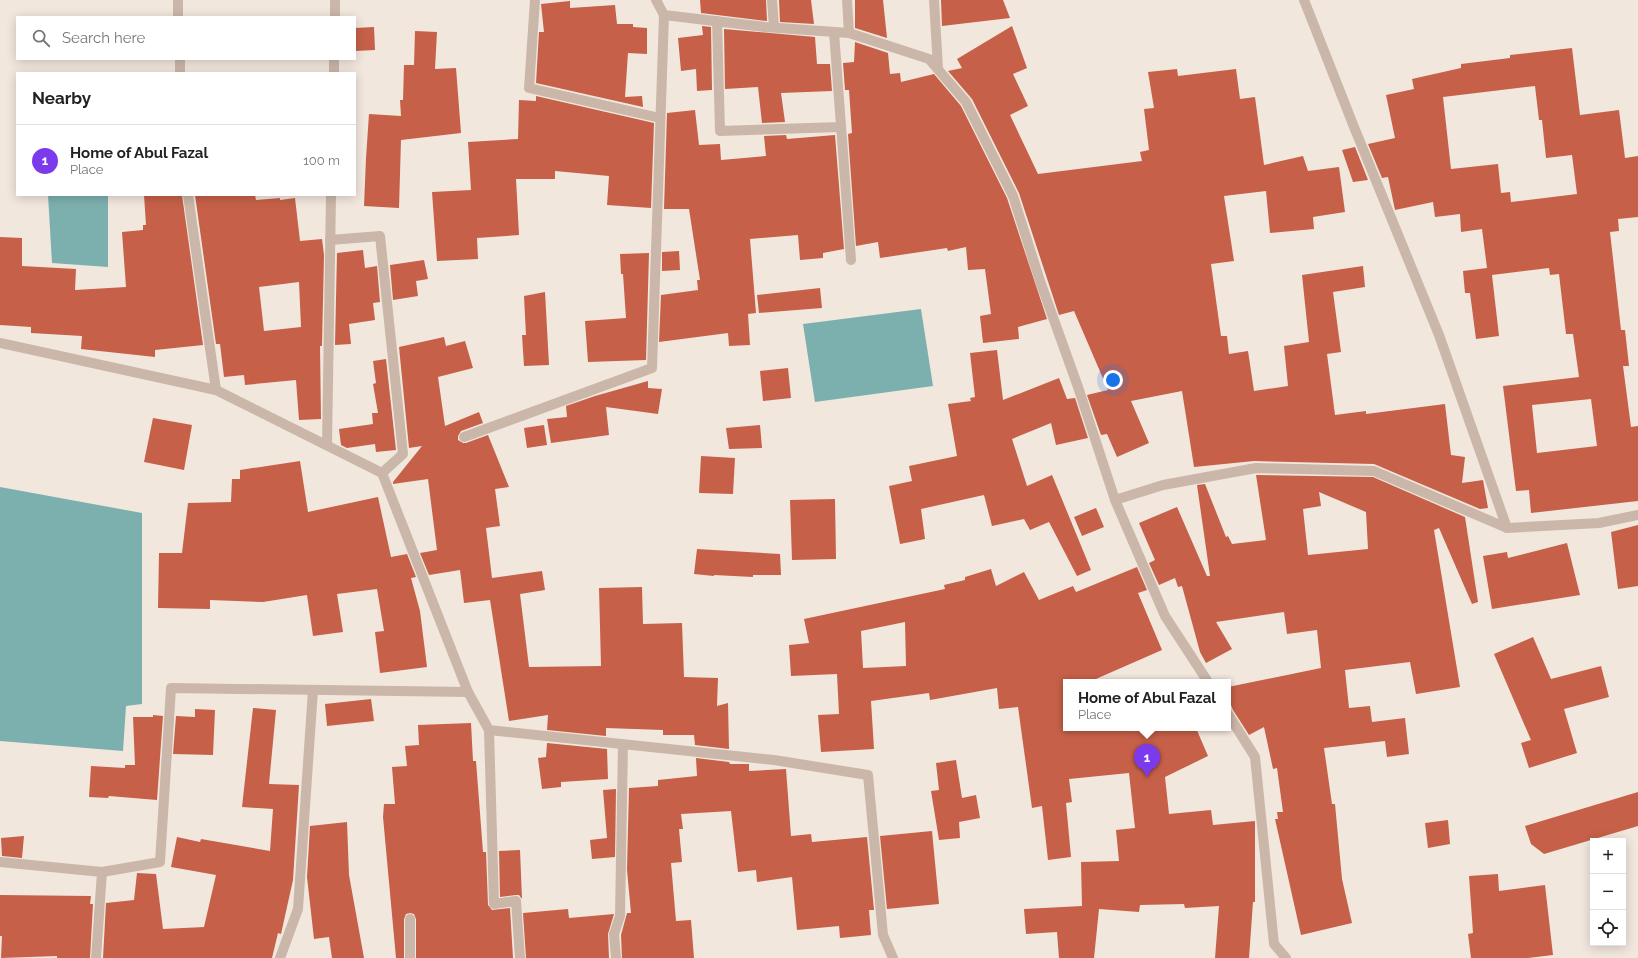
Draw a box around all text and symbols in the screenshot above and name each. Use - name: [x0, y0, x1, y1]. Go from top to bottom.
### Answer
- search box: [16, 16, 356, 60]
- icon: search: [30, 27, 52, 49]
- text: Search here: [62, 29, 145, 47]
- text: Nearby: [32, 88, 91, 108]
- text: Home of Abul Fazal: [70, 144, 208, 162]
- text: 1: [42, 153, 48, 168]
- text: 100 m: [303, 153, 340, 168]
- text: Place: [70, 162, 103, 177]
- your location: [1103, 370, 1123, 390]
- popup: [1063, 679, 1231, 731]
- text: Home of Abul Fazal: [1078, 689, 1216, 707]
- text: Place: [1078, 707, 1111, 722]
- pin: 1: [1134, 744, 1160, 777]
- map controls: [1590, 838, 1626, 946]
- button: +: [1590, 838, 1626, 874]
- button: −: [1590, 874, 1626, 910]
- button: locate: [1590, 910, 1626, 946]

